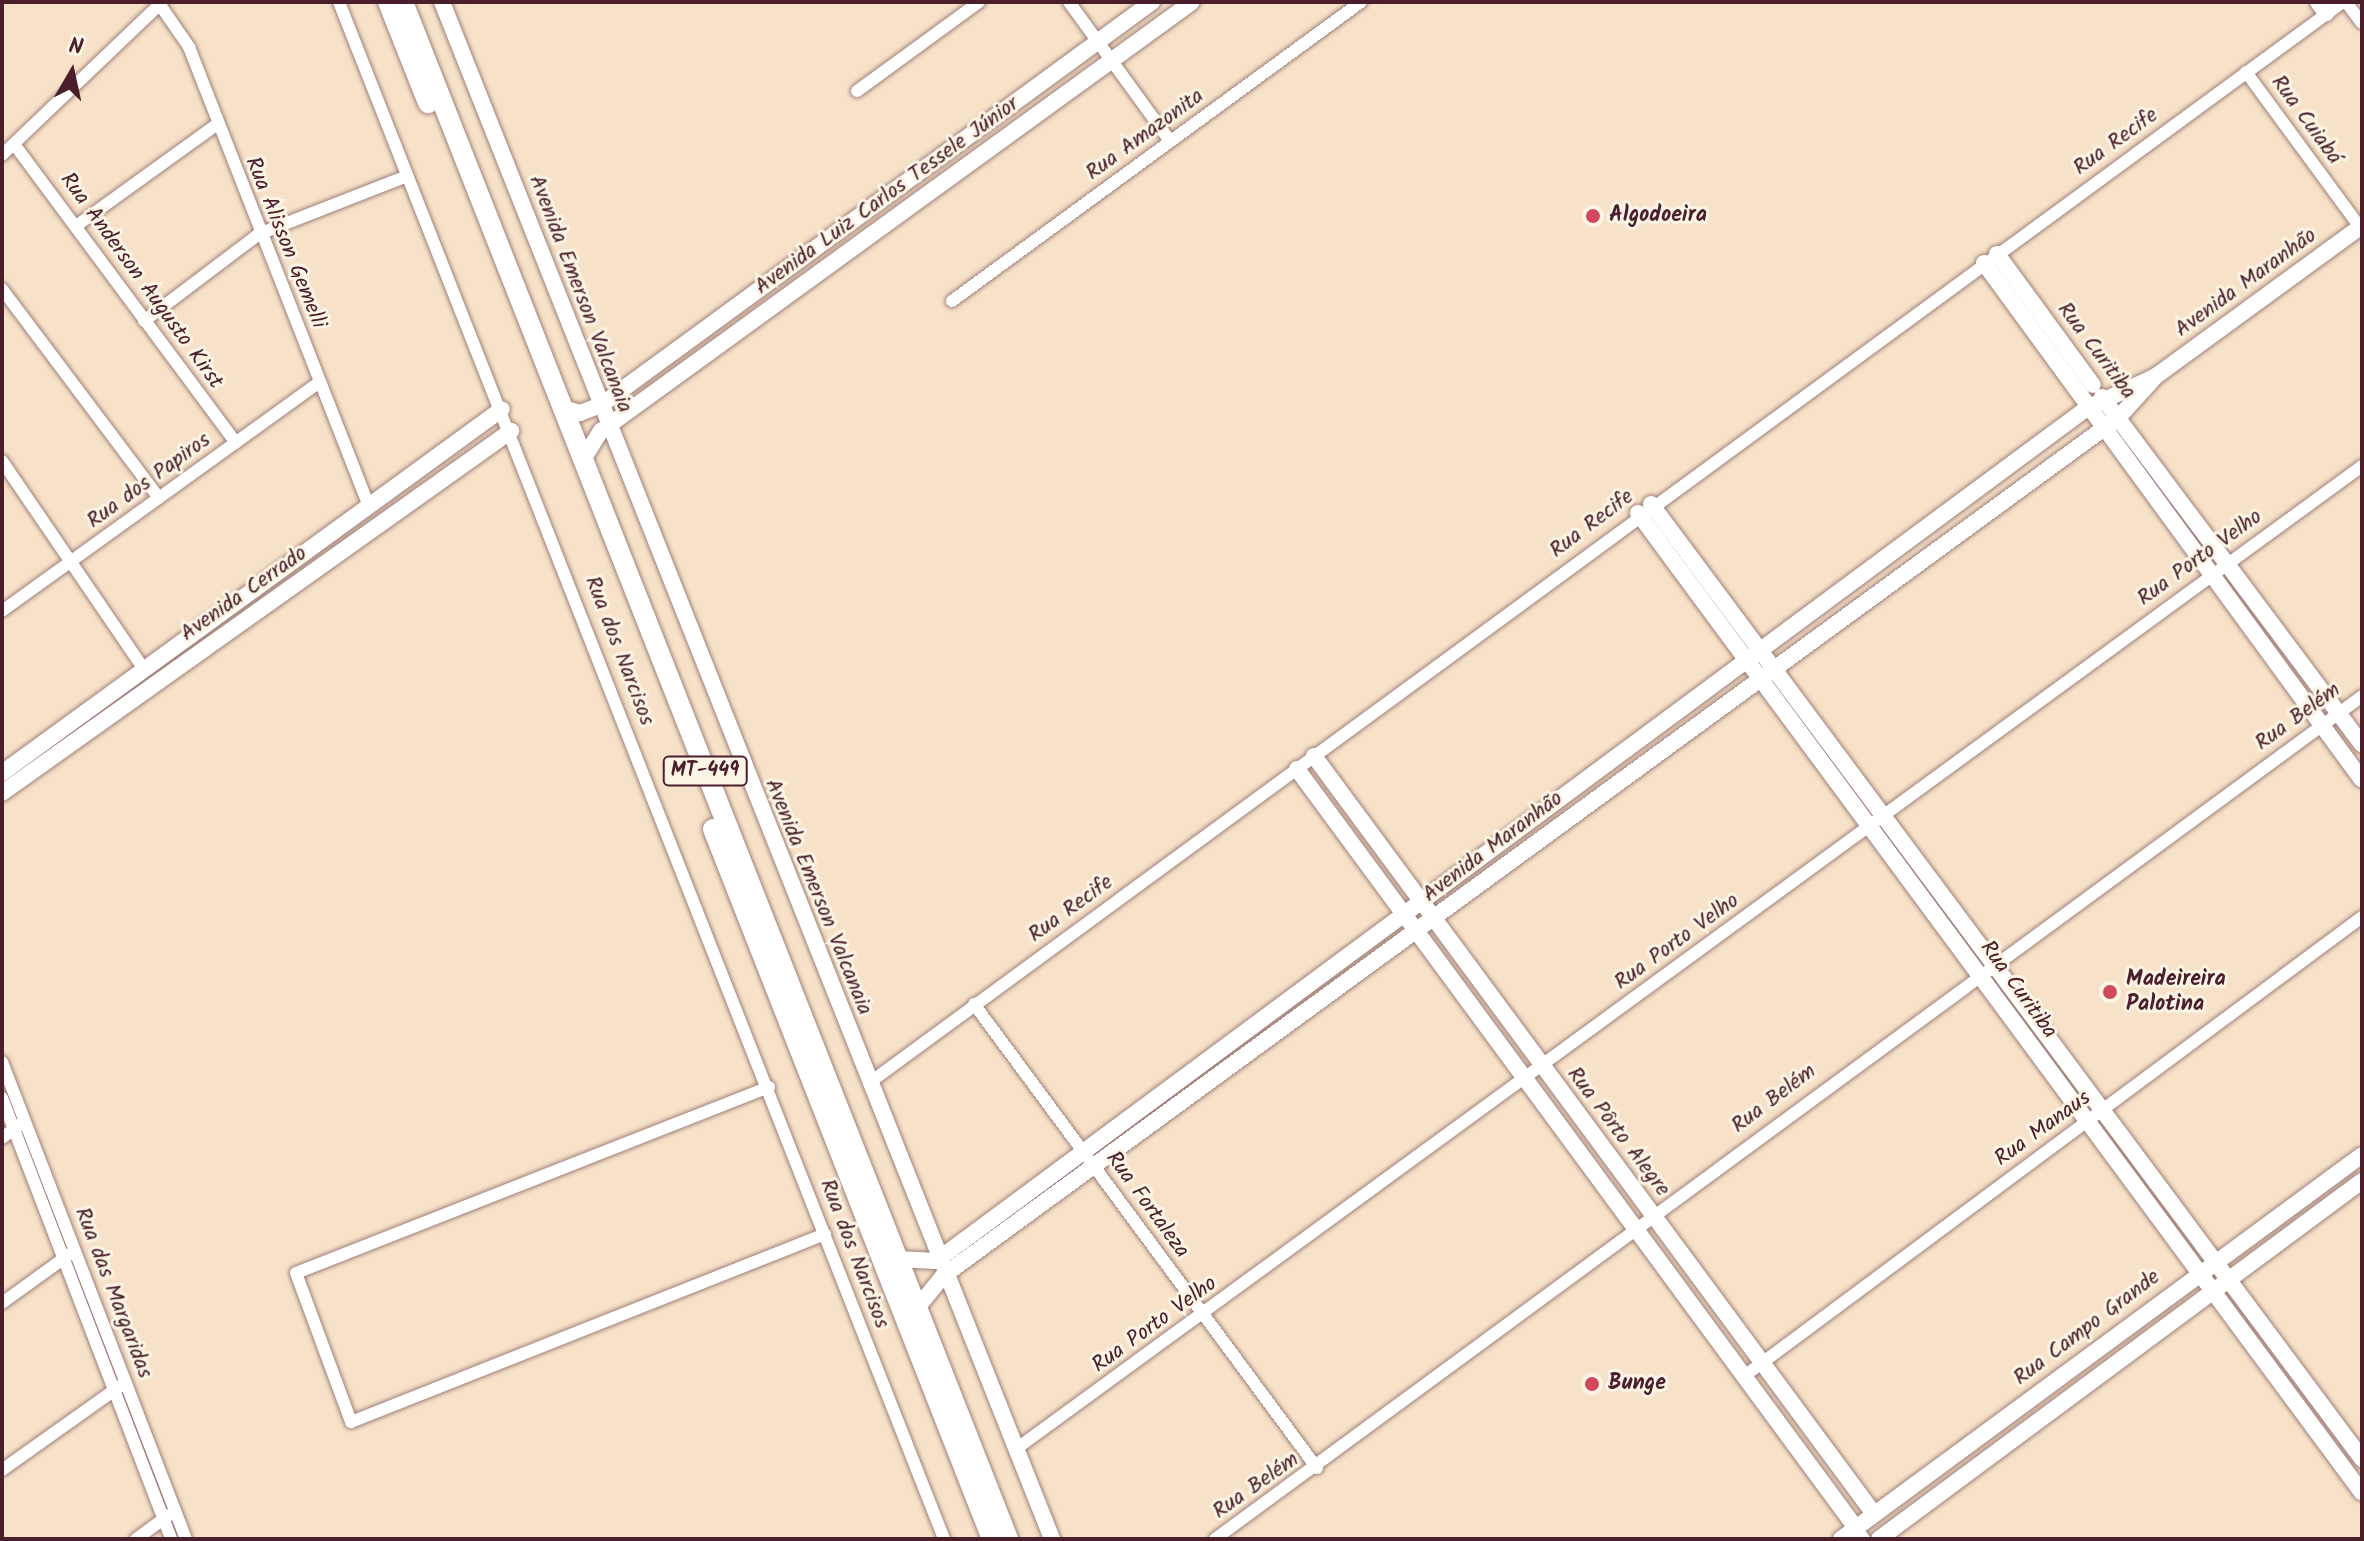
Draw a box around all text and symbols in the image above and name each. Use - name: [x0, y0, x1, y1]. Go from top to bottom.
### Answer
- text: N: [66, 29, 85, 66]
- north arrow: [32, 32, 112, 112]
- street label: Rua Cuiabá: [2265, 70, 2347, 170]
- street label: Rua Amazonita: [1081, 83, 1209, 187]
- street label: Avenida Luiz Carlos Tessele Júnior: [750, 91, 1024, 301]
- street label: Rua Recife: [2068, 102, 2164, 182]
- street label: Rua Alisson Gemelli: [239, 153, 331, 333]
- street label: Rua Anderson Augusto Kirst: [54, 168, 228, 394]
- street label: Avenida Emerson Valcanaia: [522, 172, 638, 416]
- place label: Algodoeira: [1609, 203, 1707, 229]
- marker: Algodoeira: [1584, 207, 1602, 225]
- street label: Avenida Maranhão: [2170, 223, 2322, 343]
- street label: Rua Curitiba: [2051, 297, 2141, 405]
- street label: Rua dos Papiros: [82, 427, 216, 535]
- street label: Rua Recife: [1545, 484, 1639, 564]
- street label: Rua Porto Velho: [2132, 504, 2268, 612]
- street label: Avenida Cerrado: [176, 541, 312, 647]
- street label: Rua dos Narcisos: [578, 573, 660, 729]
- street label: Rua Belém: [2250, 677, 2346, 757]
- road number: MT-449: [661, 755, 749, 787]
- street label: Avenida Emerson Valcanaia: [759, 775, 877, 1019]
- street label: Avenida Maranhão: [1418, 786, 1568, 908]
- street label: Rua Recife: [1023, 869, 1119, 949]
- street label: Rua Porto Velho: [1609, 888, 1745, 996]
- street label: Rua Curitiba: [1974, 936, 2062, 1044]
- place label: Madeireira Palotina: [2126, 966, 2226, 1018]
- marker: Madeireira Palotina: [2101, 983, 2119, 1001]
- street label: Rua Belém: [1727, 1059, 1821, 1139]
- street label: Rua Pôrto Alegre: [1561, 1062, 1675, 1202]
- street label: Rua Manaus: [1990, 1085, 2096, 1173]
- street label: Rua Fortaleza: [1099, 1146, 1195, 1264]
- street label: Rua dos Narcisos: [813, 1176, 895, 1332]
- street label: Rua das Margaridas: [68, 1204, 158, 1382]
- street label: Rua Campo Grande: [2009, 1264, 2165, 1392]
- street label: Rua Porto Velho: [1087, 1271, 1223, 1379]
- place label: Bunge: [1608, 1371, 1666, 1397]
- marker: Bunge: [1583, 1375, 1601, 1393]
- street label: Rua Belém: [1208, 1447, 1304, 1525]

